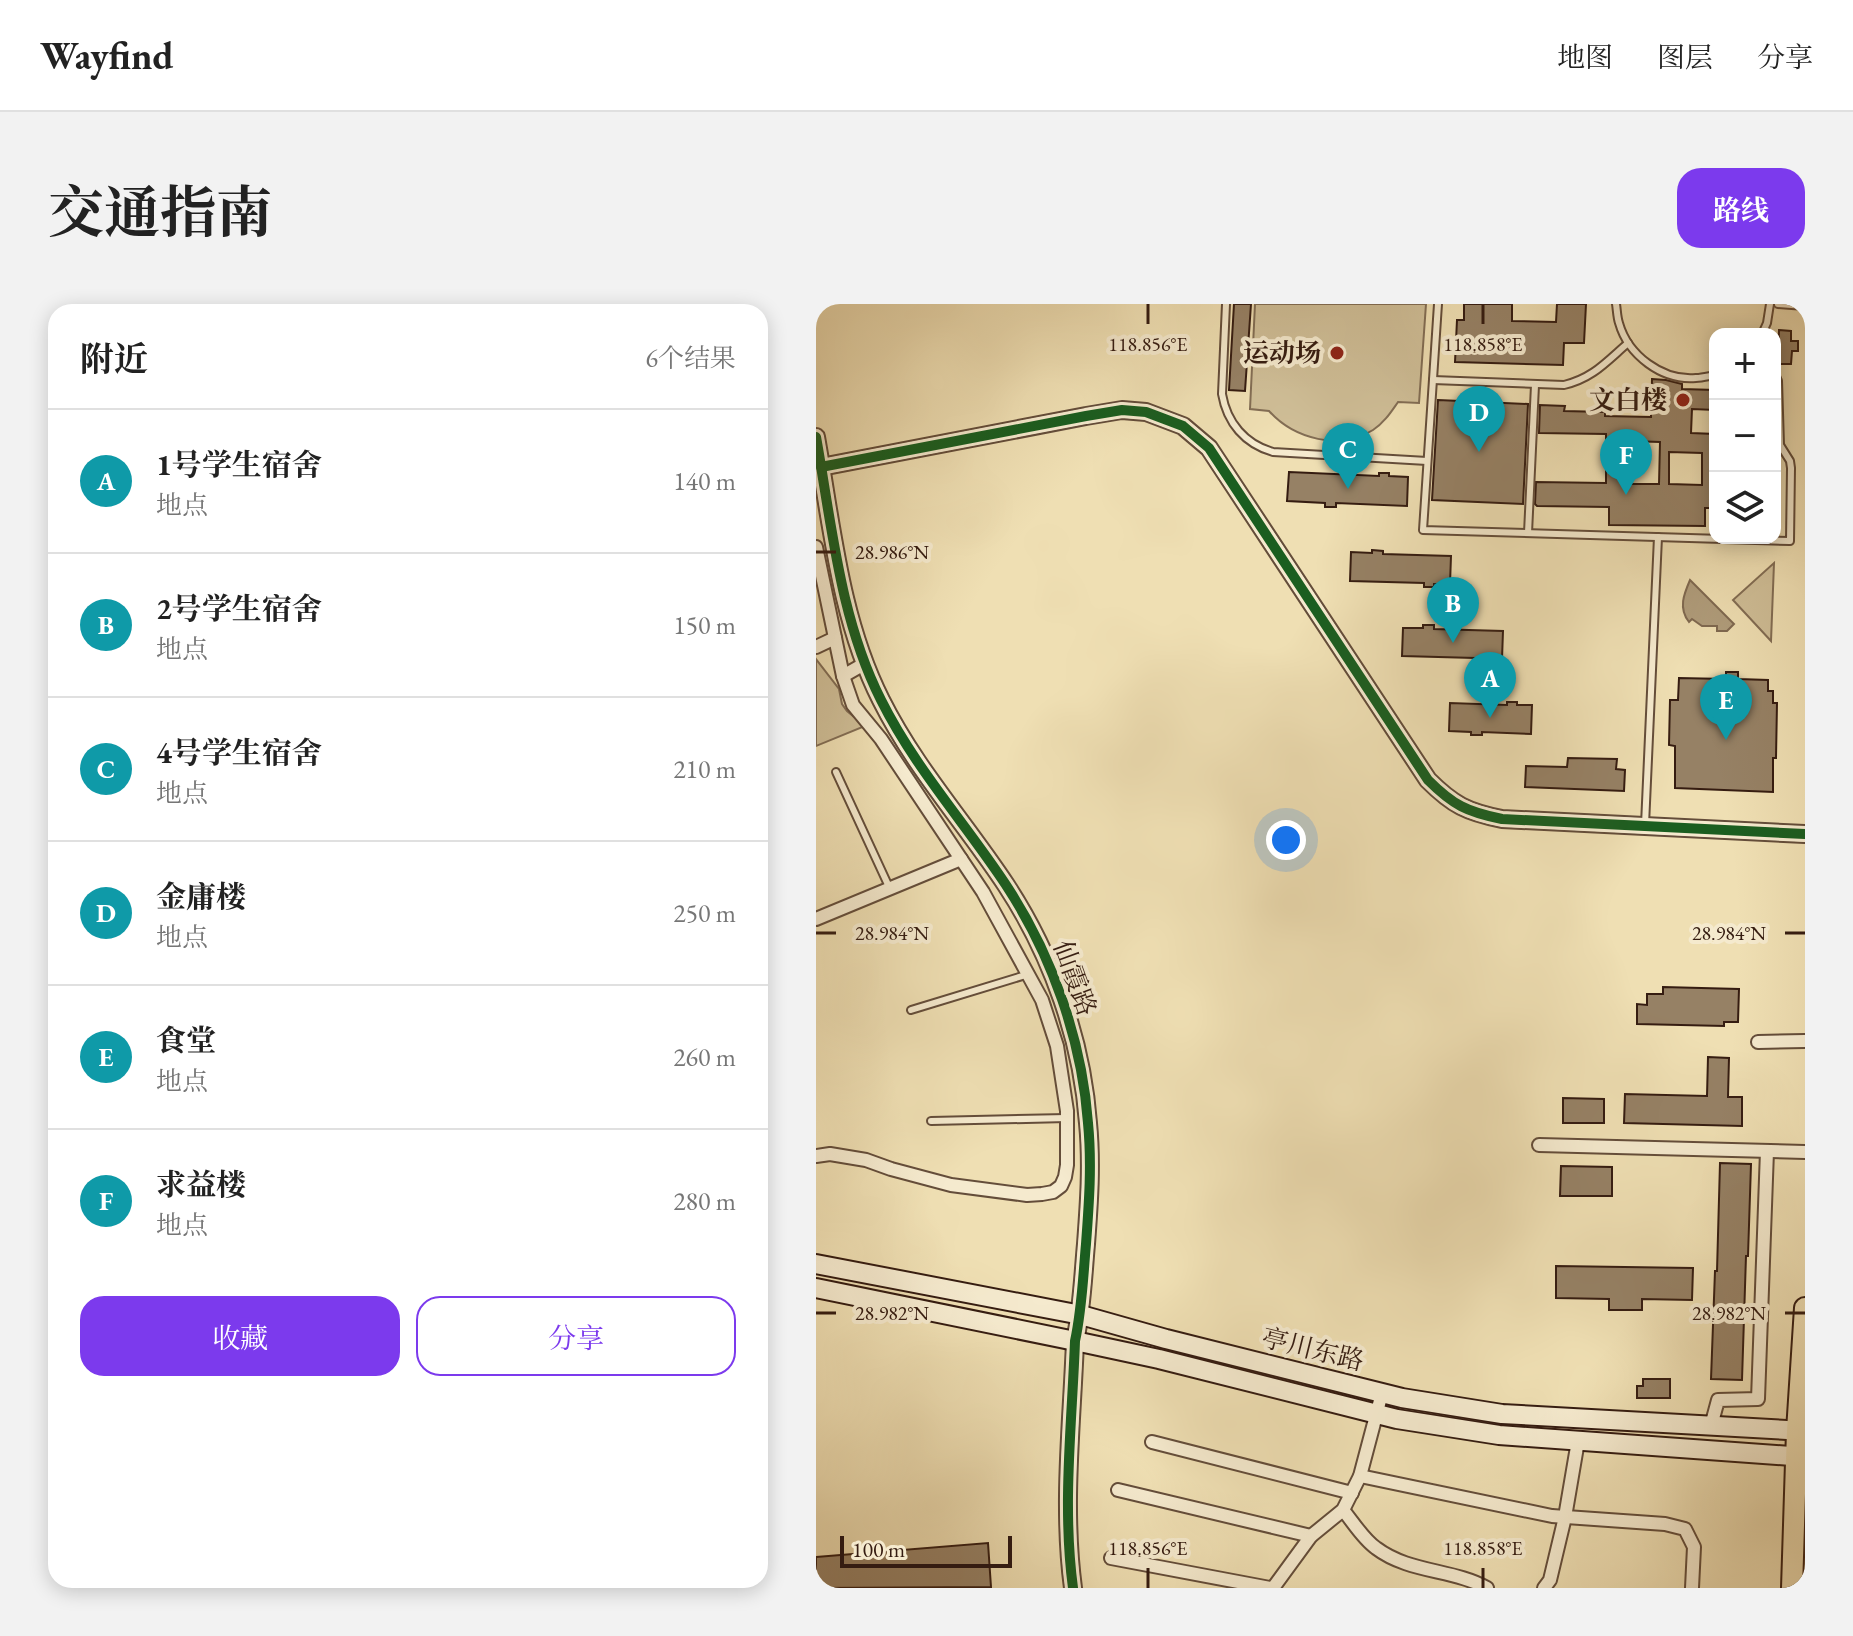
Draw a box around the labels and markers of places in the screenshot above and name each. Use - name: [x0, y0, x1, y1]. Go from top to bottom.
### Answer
- place label: 运动场: [1243, 336, 1321, 370]
- marker: 运动场: [1328, 344, 1346, 362]
- place label: 文白楼: [1589, 383, 1667, 417]
- pin: D: [1453, 386, 1505, 452]
- marker: 文白楼: [1674, 391, 1692, 409]
- pin: C: [1322, 423, 1374, 489]
- pin: F: [1600, 429, 1652, 495]
- pin: B: [1427, 577, 1479, 643]
- pin: A: [1464, 652, 1516, 718]
- pin: E: [1700, 674, 1752, 740]

